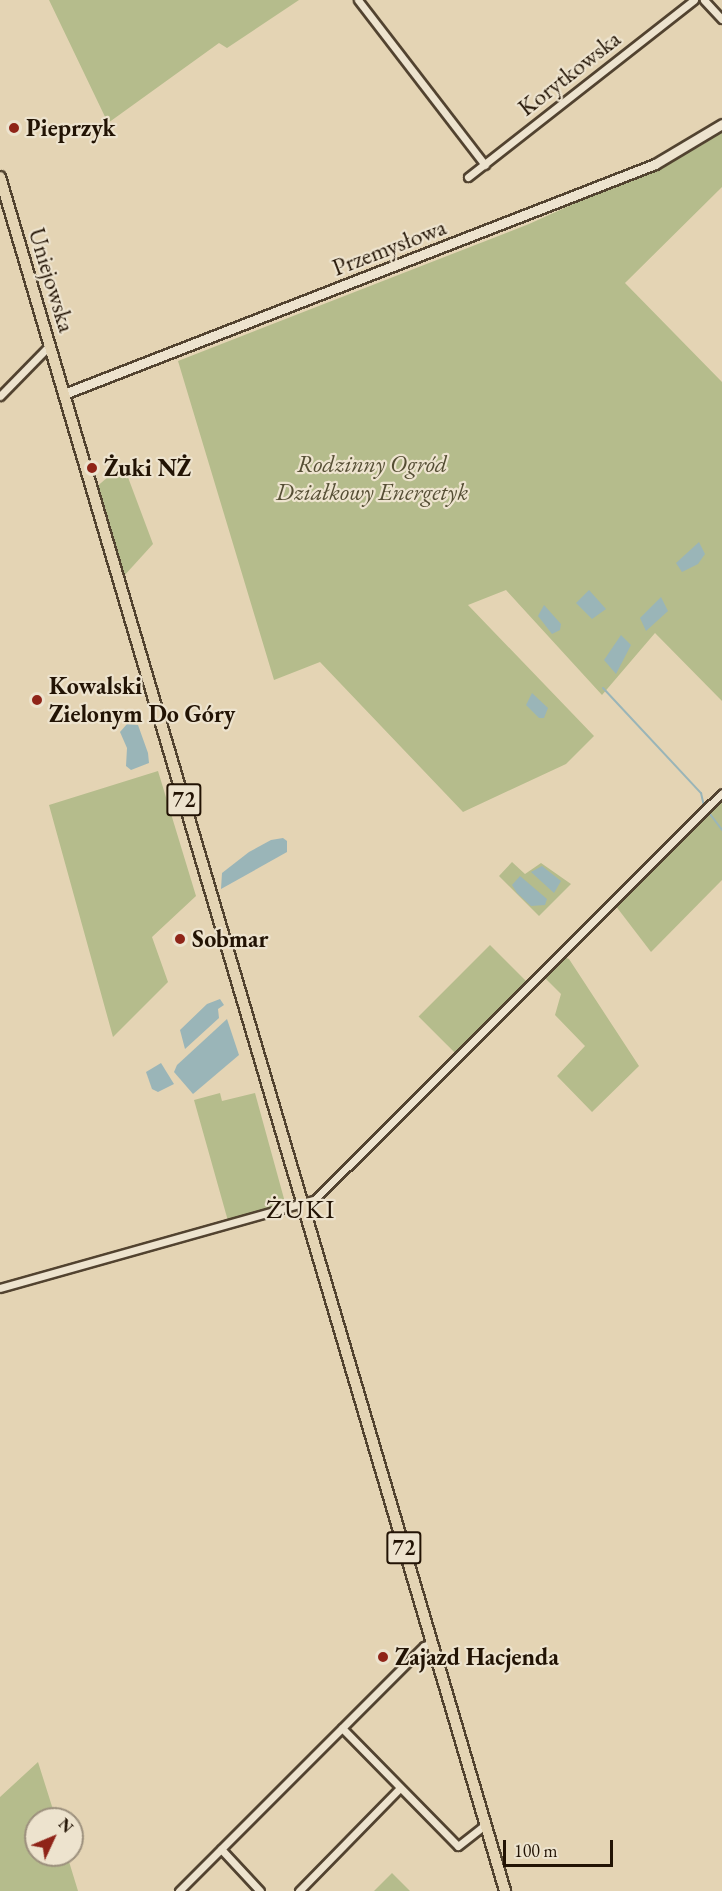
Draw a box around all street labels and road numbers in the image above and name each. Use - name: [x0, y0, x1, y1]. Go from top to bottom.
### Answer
- street label: Korytkowska: [512, 24, 626, 122]
- street label: Przemysłowa: [328, 212, 450, 282]
- street label: Uniejowska: [23, 224, 81, 336]
- road number: 72: [166, 781, 202, 819]
- road number: 72: [386, 1529, 422, 1567]

